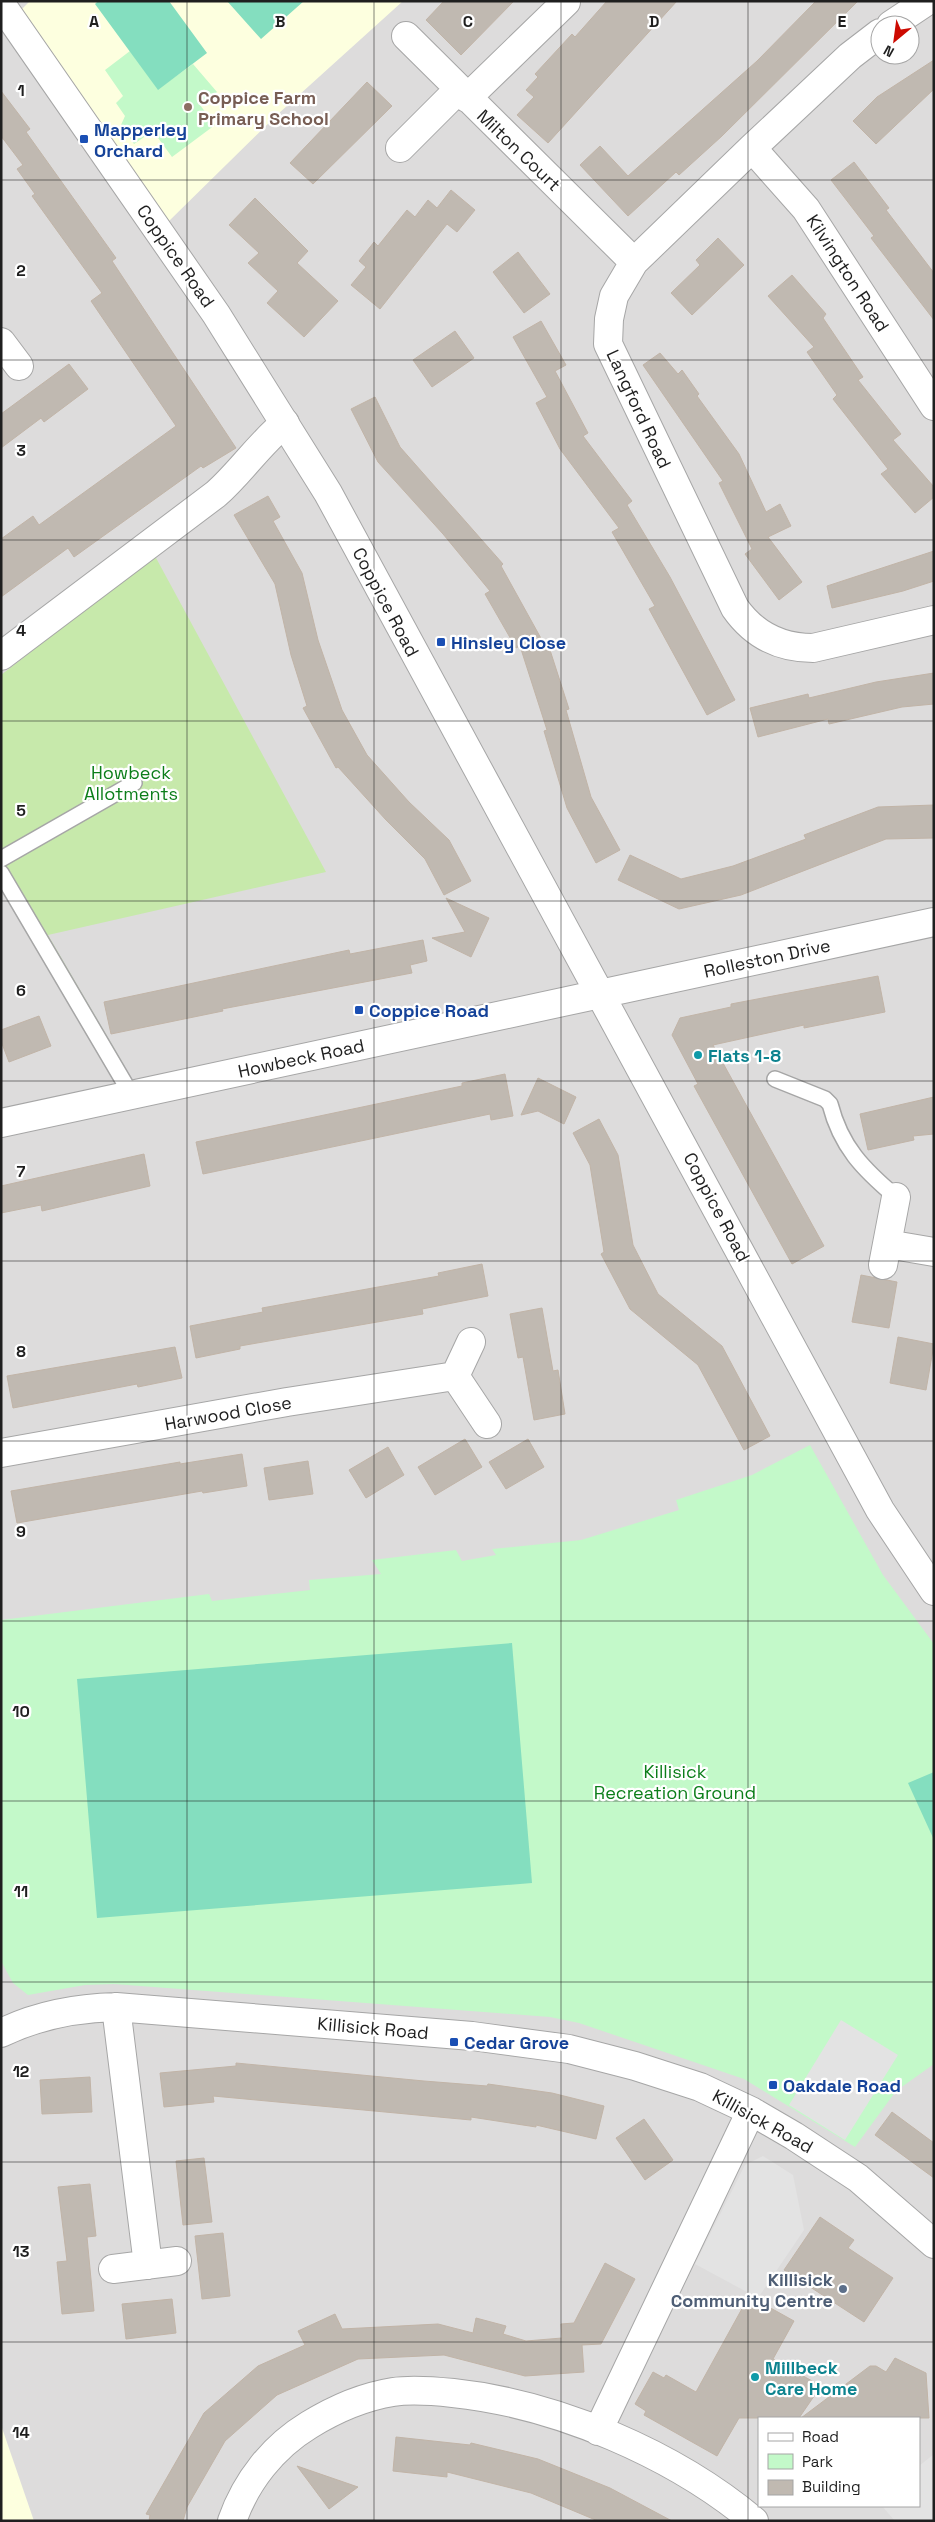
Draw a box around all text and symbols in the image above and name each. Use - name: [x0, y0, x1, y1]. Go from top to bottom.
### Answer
- text: A: [89, 11, 99, 32]
- text: B: [275, 11, 285, 32]
- text: C: [463, 11, 473, 32]
- text: D: [649, 11, 659, 32]
- text: E: [838, 11, 847, 32]
- north arrow: [870, 15, 920, 65]
- text: N: [880, 41, 897, 62]
- text: 1: [17, 80, 25, 101]
- place label: Coppice Farm Primary School: [198, 86, 329, 130]
- marker: Coppice Farm Primary School: [182, 101, 194, 113]
- street label: Milton Court: [472, 104, 566, 196]
- place label: Mapperley Orchard: [94, 118, 187, 162]
- marker: Mapperley Orchard: [78, 133, 90, 145]
- street label: Coppice Road: [132, 200, 220, 312]
- street label: Kilvington Road: [801, 210, 895, 336]
- text: 2: [16, 260, 26, 281]
- street label: Langford Road: [601, 346, 677, 472]
- text: 3: [16, 440, 26, 461]
- street label: Coppice Road: [348, 543, 424, 661]
- text: 4: [16, 620, 26, 641]
- place label: Hinsley Close: [451, 631, 566, 654]
- marker: Hinsley Close: [435, 636, 447, 648]
- park label: Howbeck Allotments: [84, 761, 178, 805]
- text: 5: [16, 800, 26, 821]
- street label: Rolleston Drive: [701, 933, 833, 983]
- text: 6: [16, 980, 26, 1001]
- place label: Coppice Road: [369, 999, 489, 1022]
- marker: Coppice Road: [353, 1004, 365, 1016]
- street label: Howbeck Road: [236, 1033, 366, 1083]
- place label: Flats 1-8: [708, 1044, 781, 1067]
- marker: Flats 1-8: [692, 1049, 704, 1061]
- street label: Coppice Road: [679, 1148, 755, 1266]
- text: 7: [17, 1161, 26, 1182]
- text: 8: [16, 1341, 26, 1362]
- street label: Harwood Close: [163, 1390, 293, 1436]
- text: 9: [16, 1521, 26, 1542]
- text: 10: [12, 1701, 30, 1722]
- park label: Killisick Recreation Ground: [594, 1760, 756, 1804]
- text: 11: [14, 1881, 28, 1902]
- street label: Killisick Road: [316, 2012, 430, 2044]
- place label: Cedar Grove: [464, 2031, 569, 2054]
- marker: Cedar Grove: [448, 2036, 460, 2048]
- text: 12: [13, 2061, 29, 2082]
- place label: Oakdale Road: [783, 2074, 901, 2097]
- marker: Oakdale Road: [767, 2079, 779, 2091]
- street label: Killisick Road: [709, 2084, 817, 2158]
- text: 13: [13, 2241, 30, 2262]
- place label: Killisick Community Centre: [671, 2268, 833, 2312]
- marker: Killisick Community Centre: [837, 2283, 849, 2295]
- place label: Millbeck Care Home: [765, 2356, 857, 2400]
- marker: Millbeck Care Home: [749, 2371, 761, 2383]
- legend: [758, 2417, 920, 2507]
- text: 14: [12, 2422, 30, 2443]
- text: Road: [802, 2427, 839, 2446]
- text: Park: [802, 2452, 833, 2471]
- text: Building: [802, 2477, 861, 2496]

